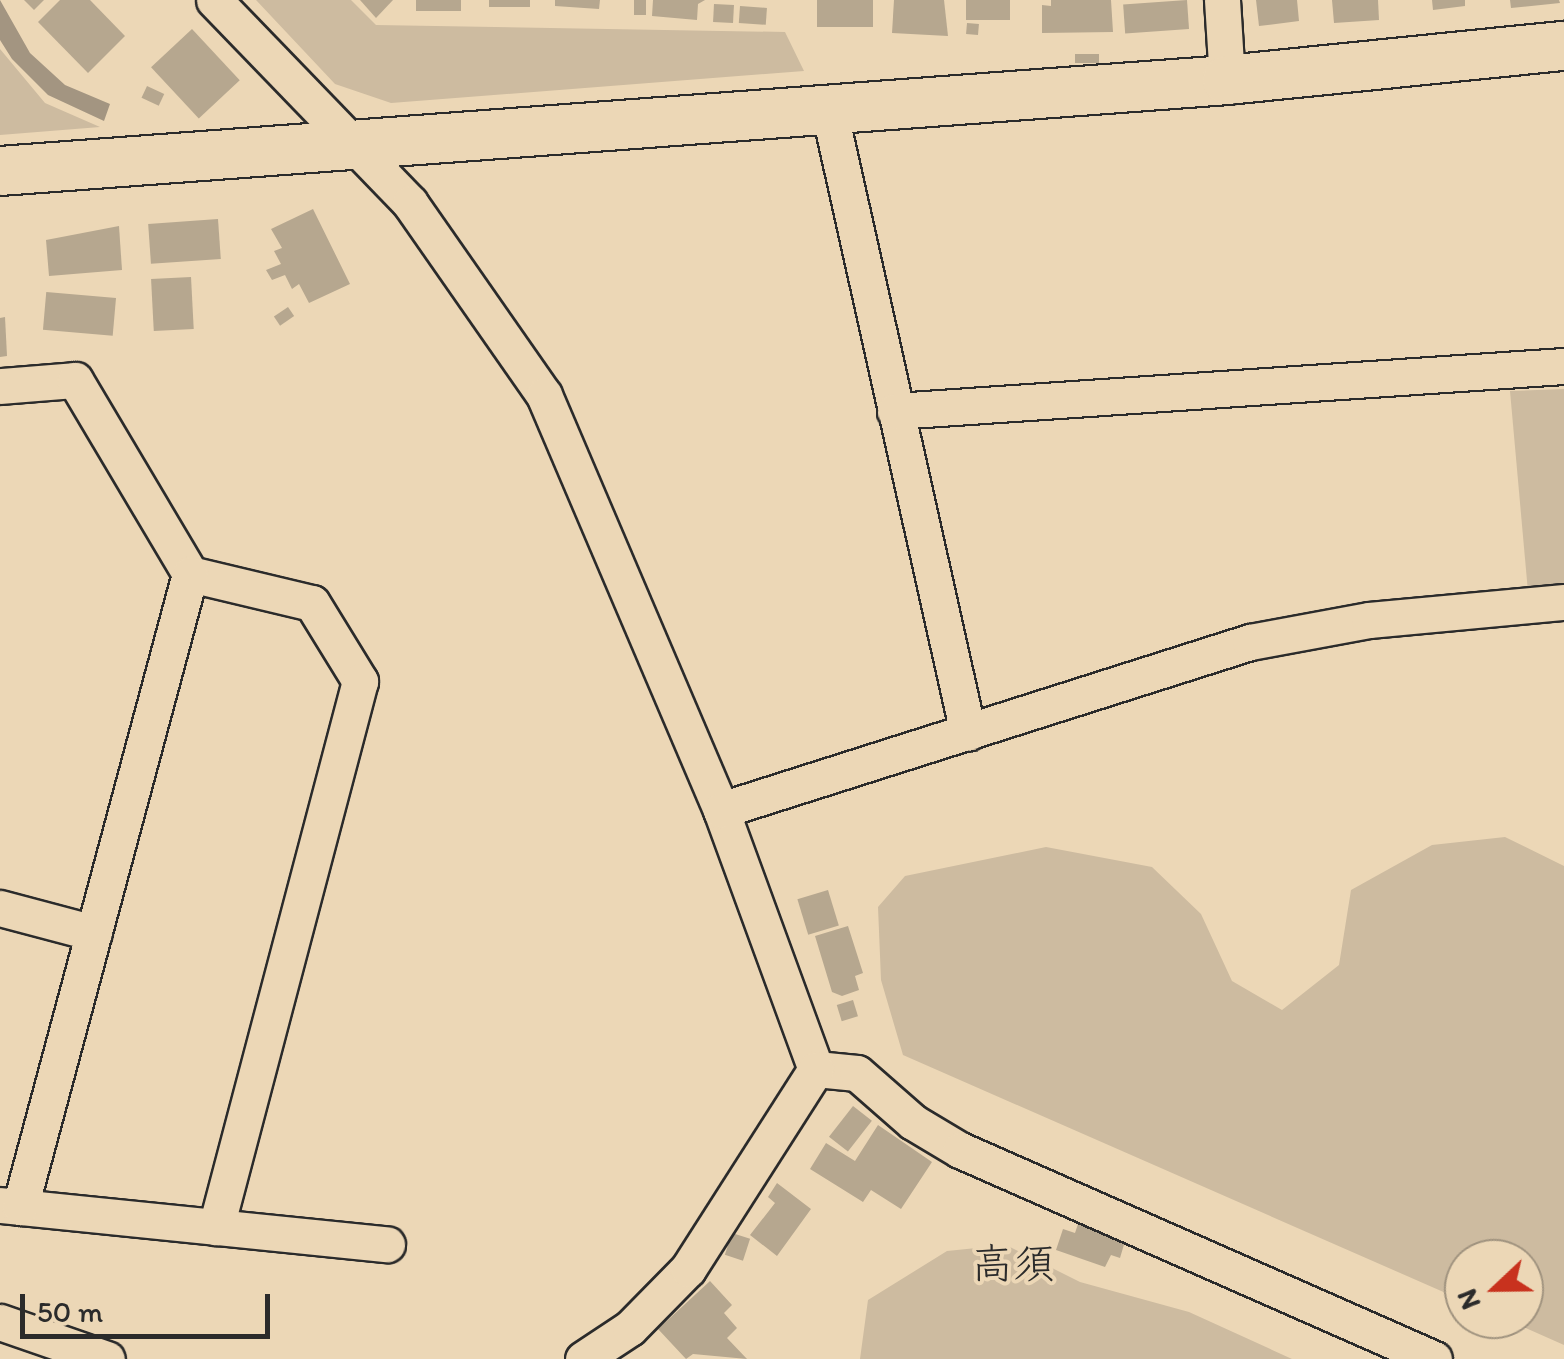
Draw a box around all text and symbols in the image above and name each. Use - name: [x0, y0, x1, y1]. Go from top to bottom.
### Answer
- district label: 高須: [971, 1239, 1055, 1289]
- north arrow: [1444, 1239, 1544, 1339]
- scale bar: [25, 1274, 275, 1336]
- text: N: [1449, 1284, 1487, 1315]
- text: 50 m: [37, 1293, 103, 1330]

